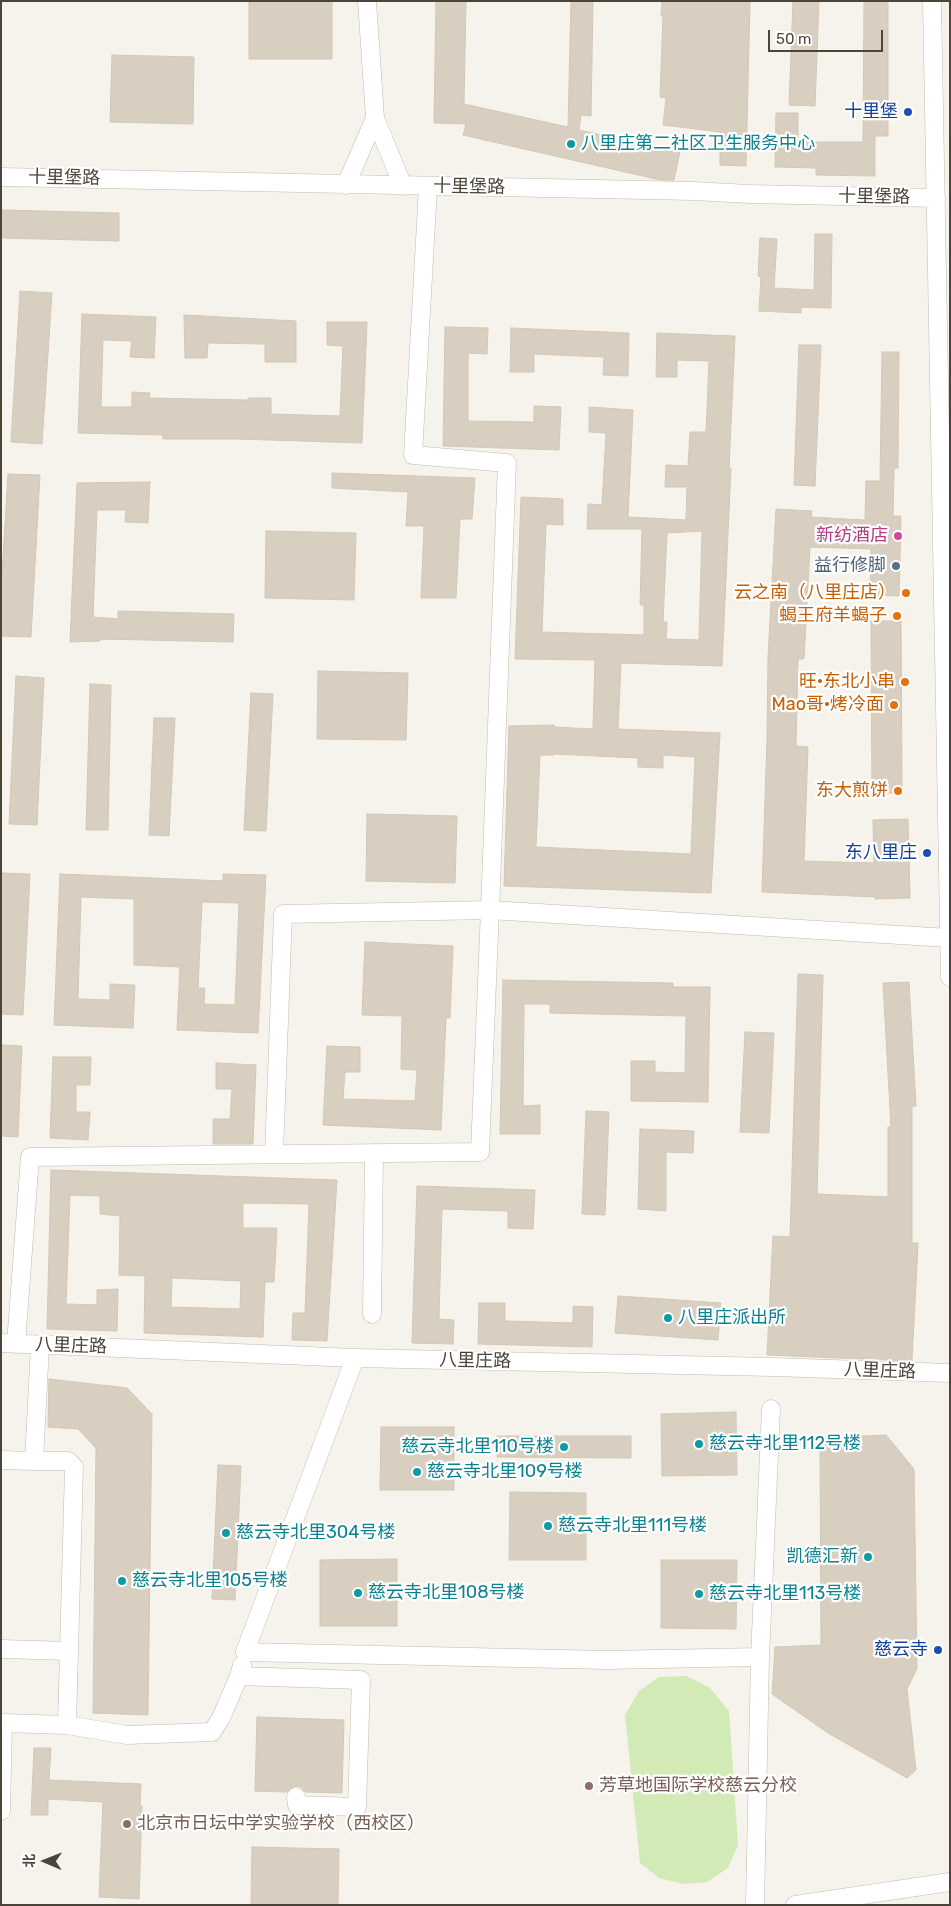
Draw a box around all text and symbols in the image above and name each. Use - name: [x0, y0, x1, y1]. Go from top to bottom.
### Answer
- scale bar: [771, 20, 886, 52]
- text: 50 m: [776, 30, 811, 48]
- place label: 十里堡: [844, 101, 898, 123]
- marker: 十里堡: [902, 106, 914, 118]
- place label: 八里庄第二社区卫生服务中心: [581, 133, 815, 155]
- marker: 八里庄第二社区卫生服务中心: [565, 138, 577, 150]
- street label: 十里堡路: [28, 167, 100, 189]
- street label: 十里堡路: [433, 176, 505, 198]
- street label: 十里堡路: [838, 186, 910, 208]
- place label: 新纺酒店: [816, 525, 888, 547]
- marker: 新纺酒店: [892, 530, 904, 542]
- place label: 益行修脚: [814, 555, 886, 577]
- marker: 益行修脚: [890, 560, 902, 572]
- place label: 云之南（八里庄店）: [734, 582, 896, 604]
- marker: 云之南（八里庄店）: [900, 587, 912, 599]
- place label: 蝎王府羊蝎子: [779, 605, 887, 627]
- marker: 蝎王府羊蝎子: [891, 610, 903, 622]
- place label: 旺·东北小串: [799, 671, 895, 693]
- marker: 旺·东北小串: [899, 676, 911, 688]
- place label: Mao哥·烤冷面: [772, 694, 884, 716]
- marker: Mao哥·烤冷面: [888, 699, 900, 711]
- place label: 东大煎饼: [816, 780, 888, 802]
- marker: 东大煎饼: [892, 785, 904, 797]
- place label: 东八里庄: [845, 842, 917, 864]
- marker: 东八里庄: [921, 847, 933, 859]
- place label: 八里庄派出所: [678, 1307, 786, 1329]
- marker: 八里庄派出所: [662, 1312, 674, 1324]
- street label: 八里庄路: [35, 1334, 107, 1358]
- street label: 八里庄路: [439, 1350, 511, 1372]
- street label: 八里庄路: [844, 1359, 916, 1383]
- place label: 慈云寺北里112号楼: [709, 1433, 861, 1455]
- place label: 慈云寺北里110号楼: [401, 1436, 554, 1458]
- marker: 慈云寺北里112号楼: [693, 1438, 705, 1450]
- marker: 慈云寺北里110号楼: [558, 1441, 570, 1453]
- place label: 慈云寺北里109号楼: [427, 1461, 583, 1483]
- marker: 慈云寺北里109号楼: [411, 1466, 423, 1478]
- place label: 慈云寺北里111号楼: [558, 1515, 707, 1537]
- marker: 慈云寺北里111号楼: [542, 1520, 554, 1532]
- place label: 慈云寺北里304号楼: [236, 1522, 395, 1544]
- marker: 慈云寺北里304号楼: [220, 1527, 232, 1539]
- place label: 凯德汇新: [786, 1546, 858, 1568]
- marker: 凯德汇新: [862, 1551, 874, 1563]
- place label: 慈云寺北里105号楼: [132, 1570, 288, 1592]
- marker: 慈云寺北里105号楼: [116, 1575, 128, 1587]
- place label: 慈云寺北里108号楼: [368, 1582, 525, 1604]
- place label: 慈云寺北里113号楼: [709, 1583, 861, 1605]
- marker: 慈云寺北里108号楼: [352, 1587, 364, 1599]
- marker: 慈云寺北里113号楼: [693, 1588, 705, 1600]
- place label: 慈云寺: [874, 1639, 928, 1661]
- marker: 慈云寺: [932, 1644, 944, 1656]
- place label: 芳草地国际学校慈云分校: [599, 1775, 797, 1797]
- marker: 芳草地国际学校慈云分校: [583, 1780, 595, 1792]
- place label: 北京市日坛中学实验学校（西校区）: [137, 1813, 425, 1835]
- marker: 北京市日坛中学实验学校（西校区）: [121, 1818, 133, 1830]
- north arrow: [20, 1836, 70, 1886]
- text: 北: [21, 1854, 38, 1868]

